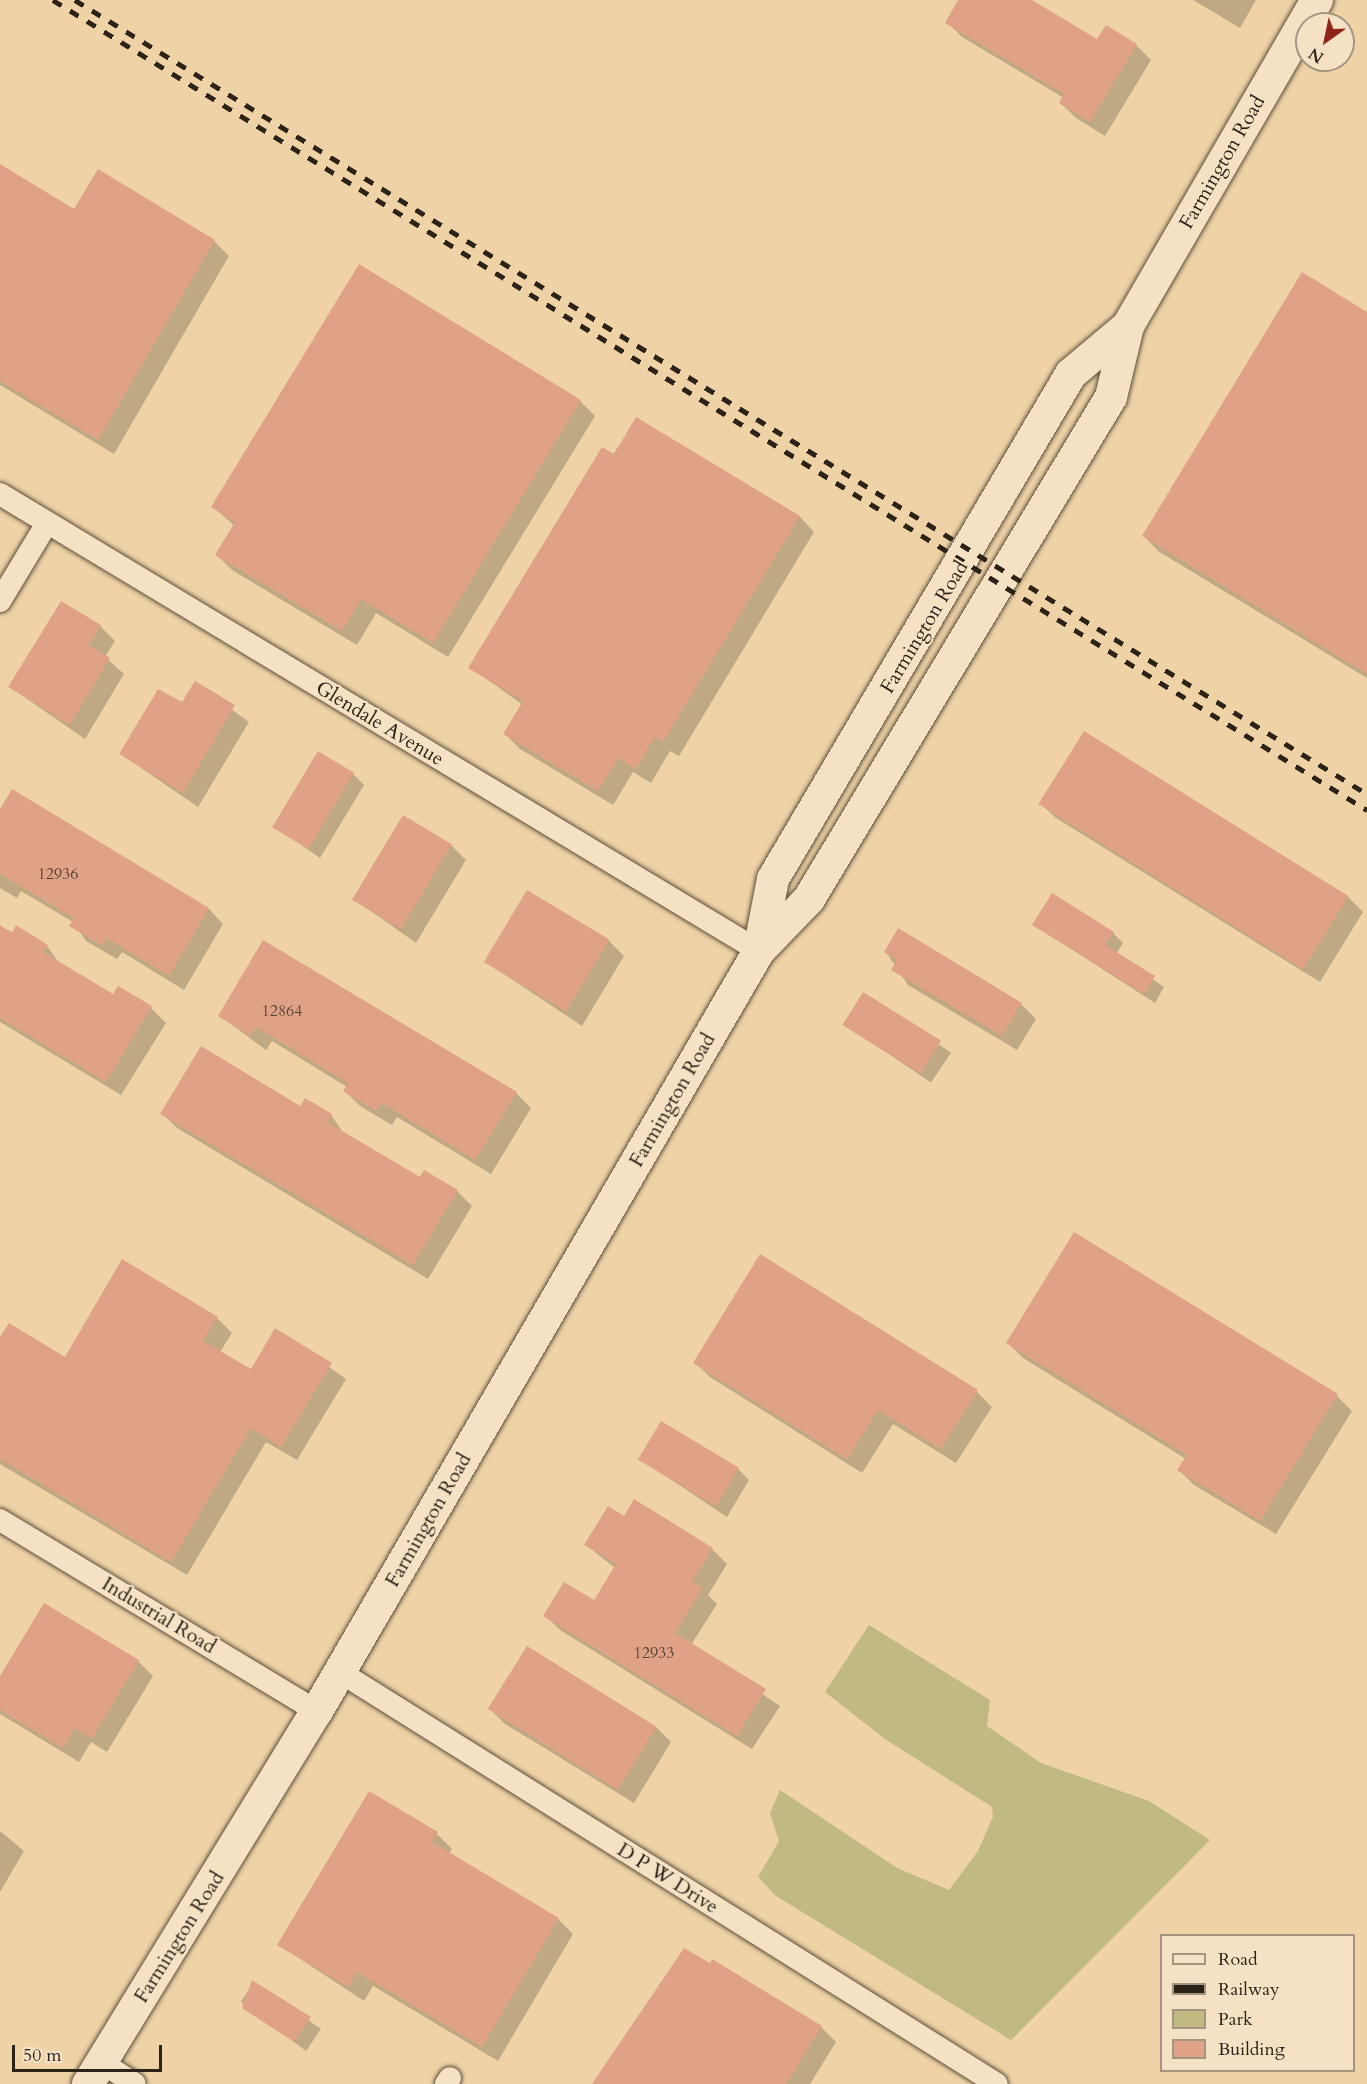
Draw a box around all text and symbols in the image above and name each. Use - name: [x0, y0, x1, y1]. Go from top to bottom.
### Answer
- north arrow: [1295, 12, 1355, 72]
- text: N: [1304, 42, 1328, 68]
- street label: Farmington Road: [1174, 91, 1270, 233]
- street label: Farmington Road: [875, 556, 973, 698]
- street label: Glendale Avenue: [312, 675, 448, 771]
- house number: 12936: [38, 864, 78, 884]
- house number: 12864: [262, 1001, 302, 1021]
- street label: Farmington Road: [624, 1029, 720, 1171]
- street label: Farmington Road: [380, 1449, 476, 1591]
- street label: Industrial Road: [98, 1572, 220, 1658]
- house number: 12933: [634, 1643, 674, 1663]
- street label: D P W Drive: [613, 1837, 723, 1919]
- street label: Farmington Road: [129, 1867, 229, 2007]
- legend: [1160, 1934, 1355, 2072]
- text: Road: [1218, 1947, 1258, 1972]
- text: Railway: [1218, 1977, 1280, 2002]
- text: Park: [1218, 2007, 1253, 2032]
- scale bar: [15, 2033, 165, 2071]
- text: Building: [1218, 2037, 1285, 2062]
- text: 50 m: [23, 2043, 62, 2068]

